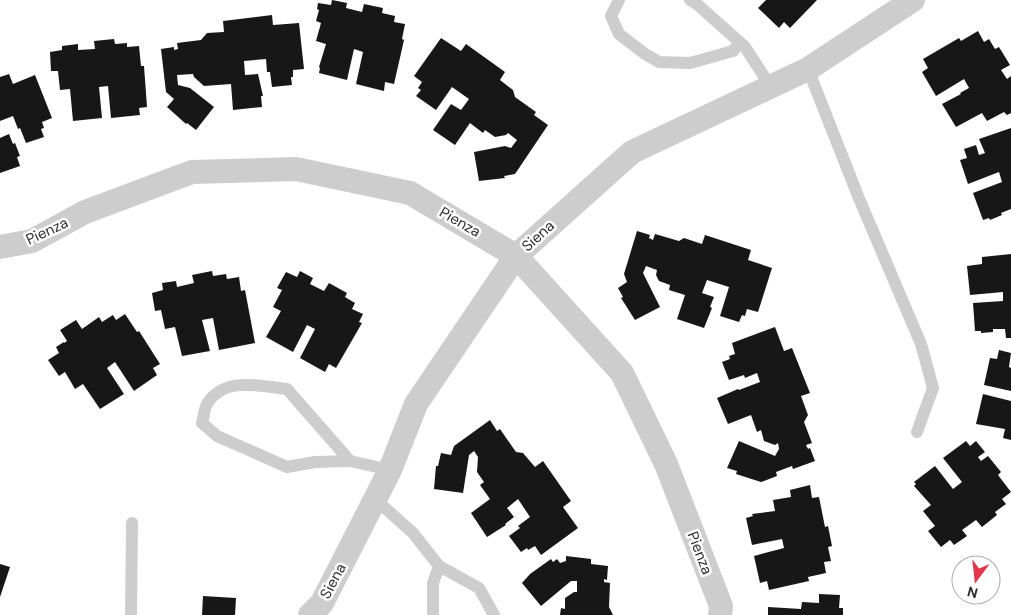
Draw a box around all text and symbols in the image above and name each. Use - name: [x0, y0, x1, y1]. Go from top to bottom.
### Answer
- street label: Pienza: [436, 202, 484, 242]
- street label: Pienza: [23, 213, 71, 249]
- street label: Siena: [517, 216, 559, 256]
- street label: Pienza: [683, 529, 717, 577]
- north arrow: [951, 555, 1001, 605]
- street label: Siena: [315, 560, 351, 602]
- text: N: [965, 583, 980, 603]

